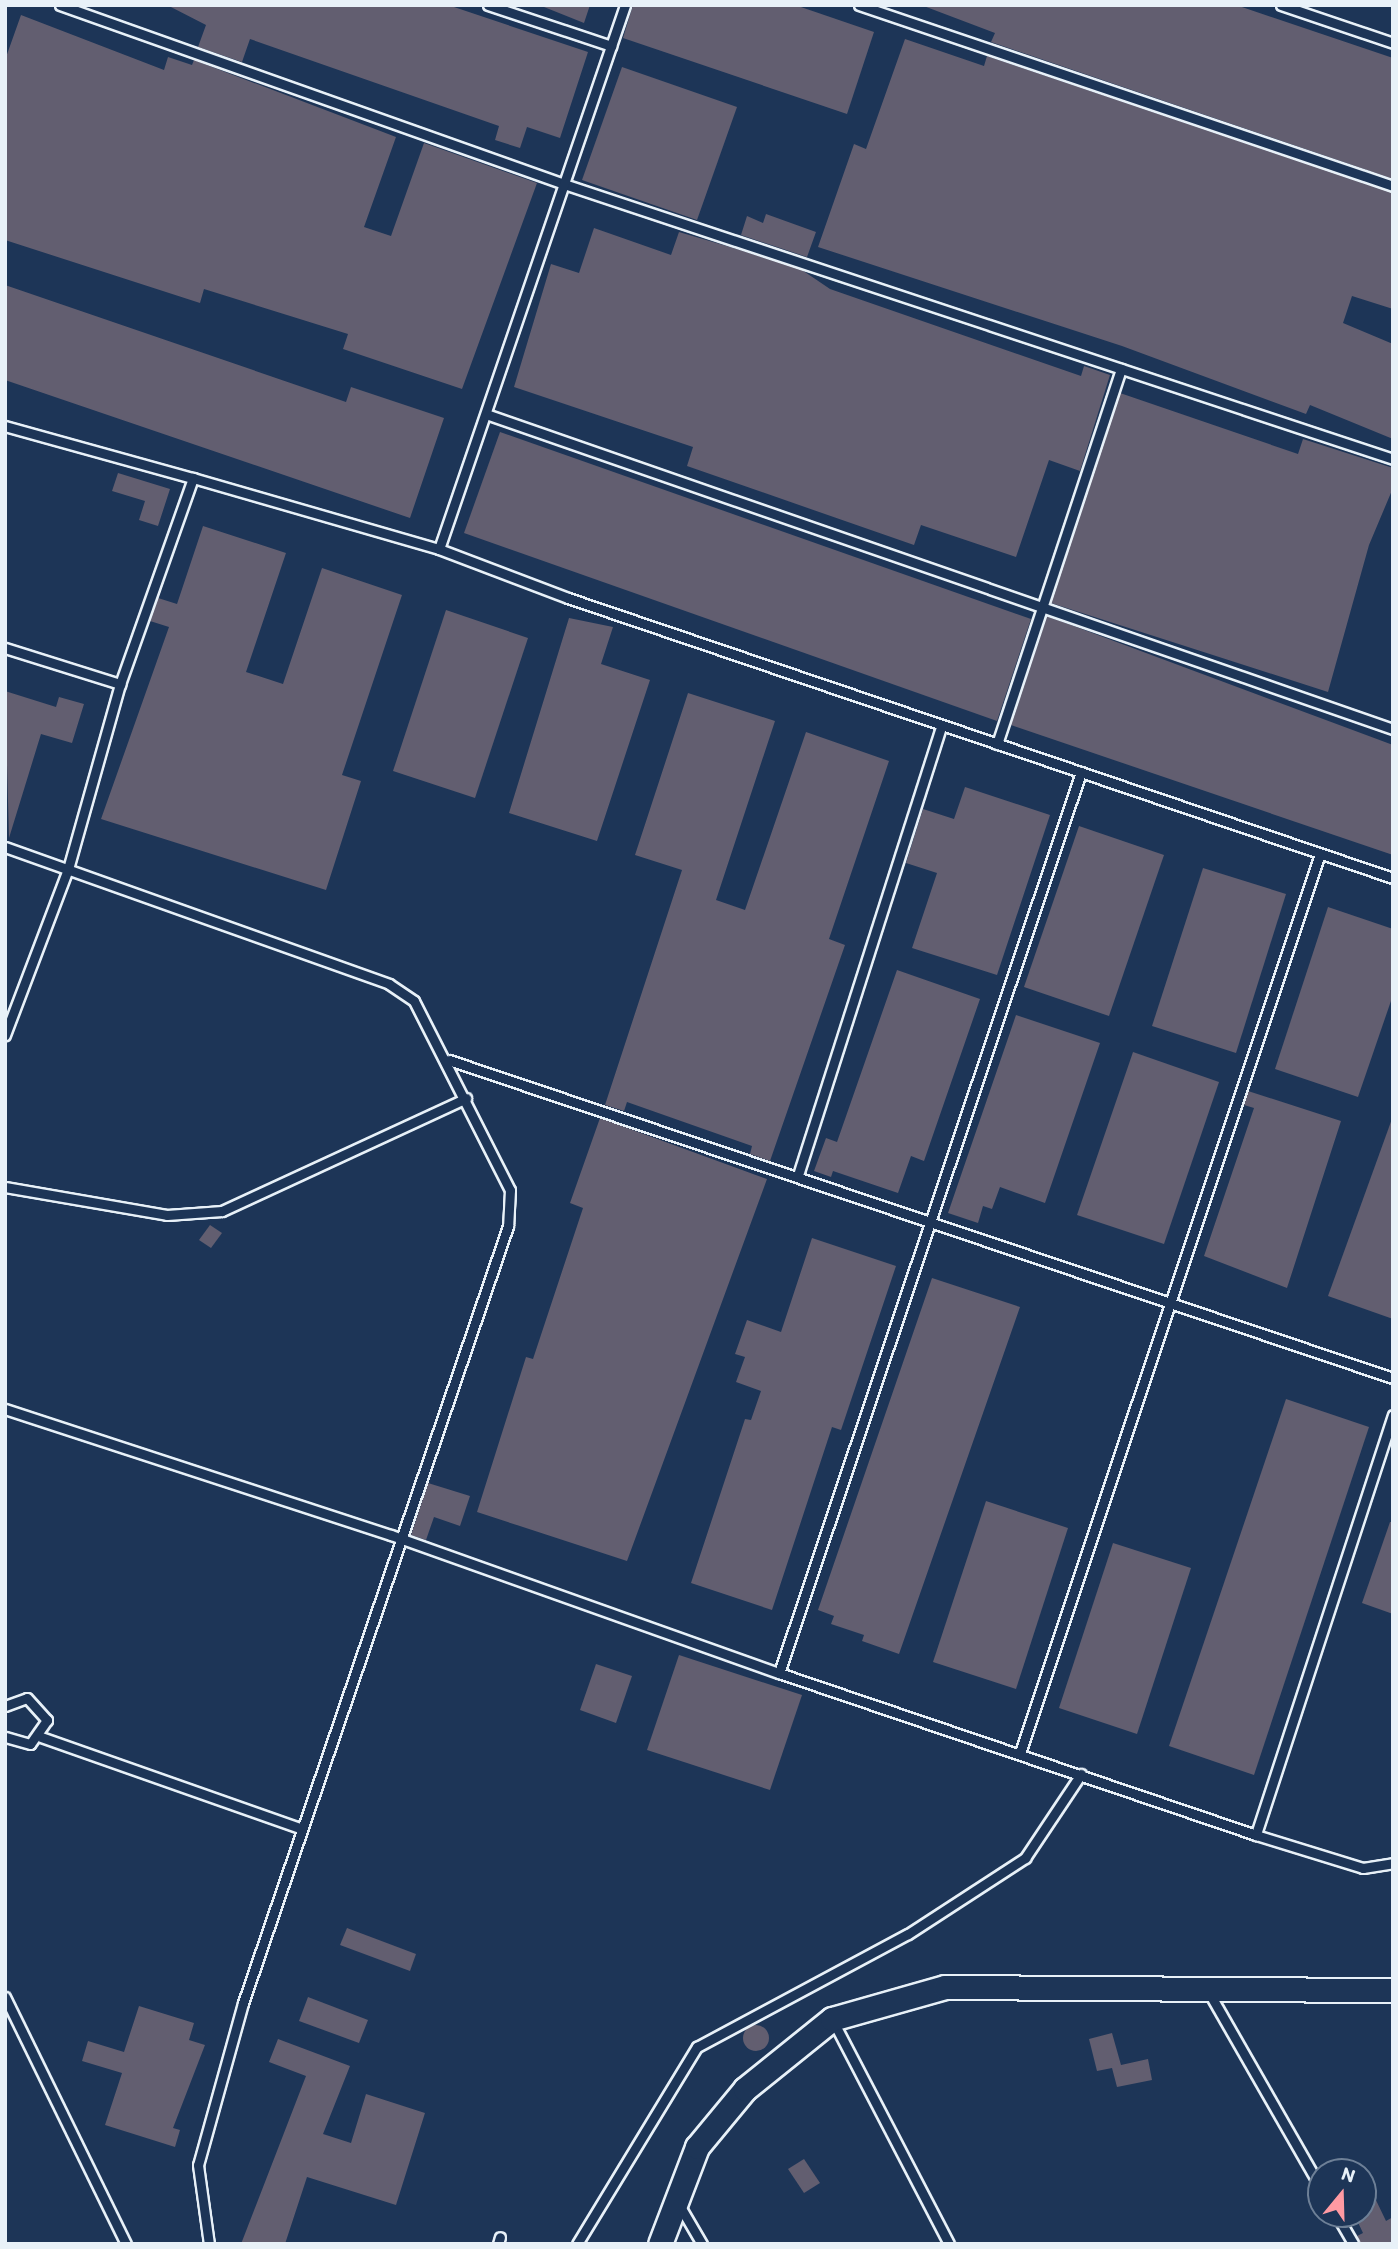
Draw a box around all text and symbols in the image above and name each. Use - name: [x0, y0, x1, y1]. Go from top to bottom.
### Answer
- north arrow: [1307, 2158, 1377, 2228]
- text: N: [1339, 2162, 1358, 2188]

